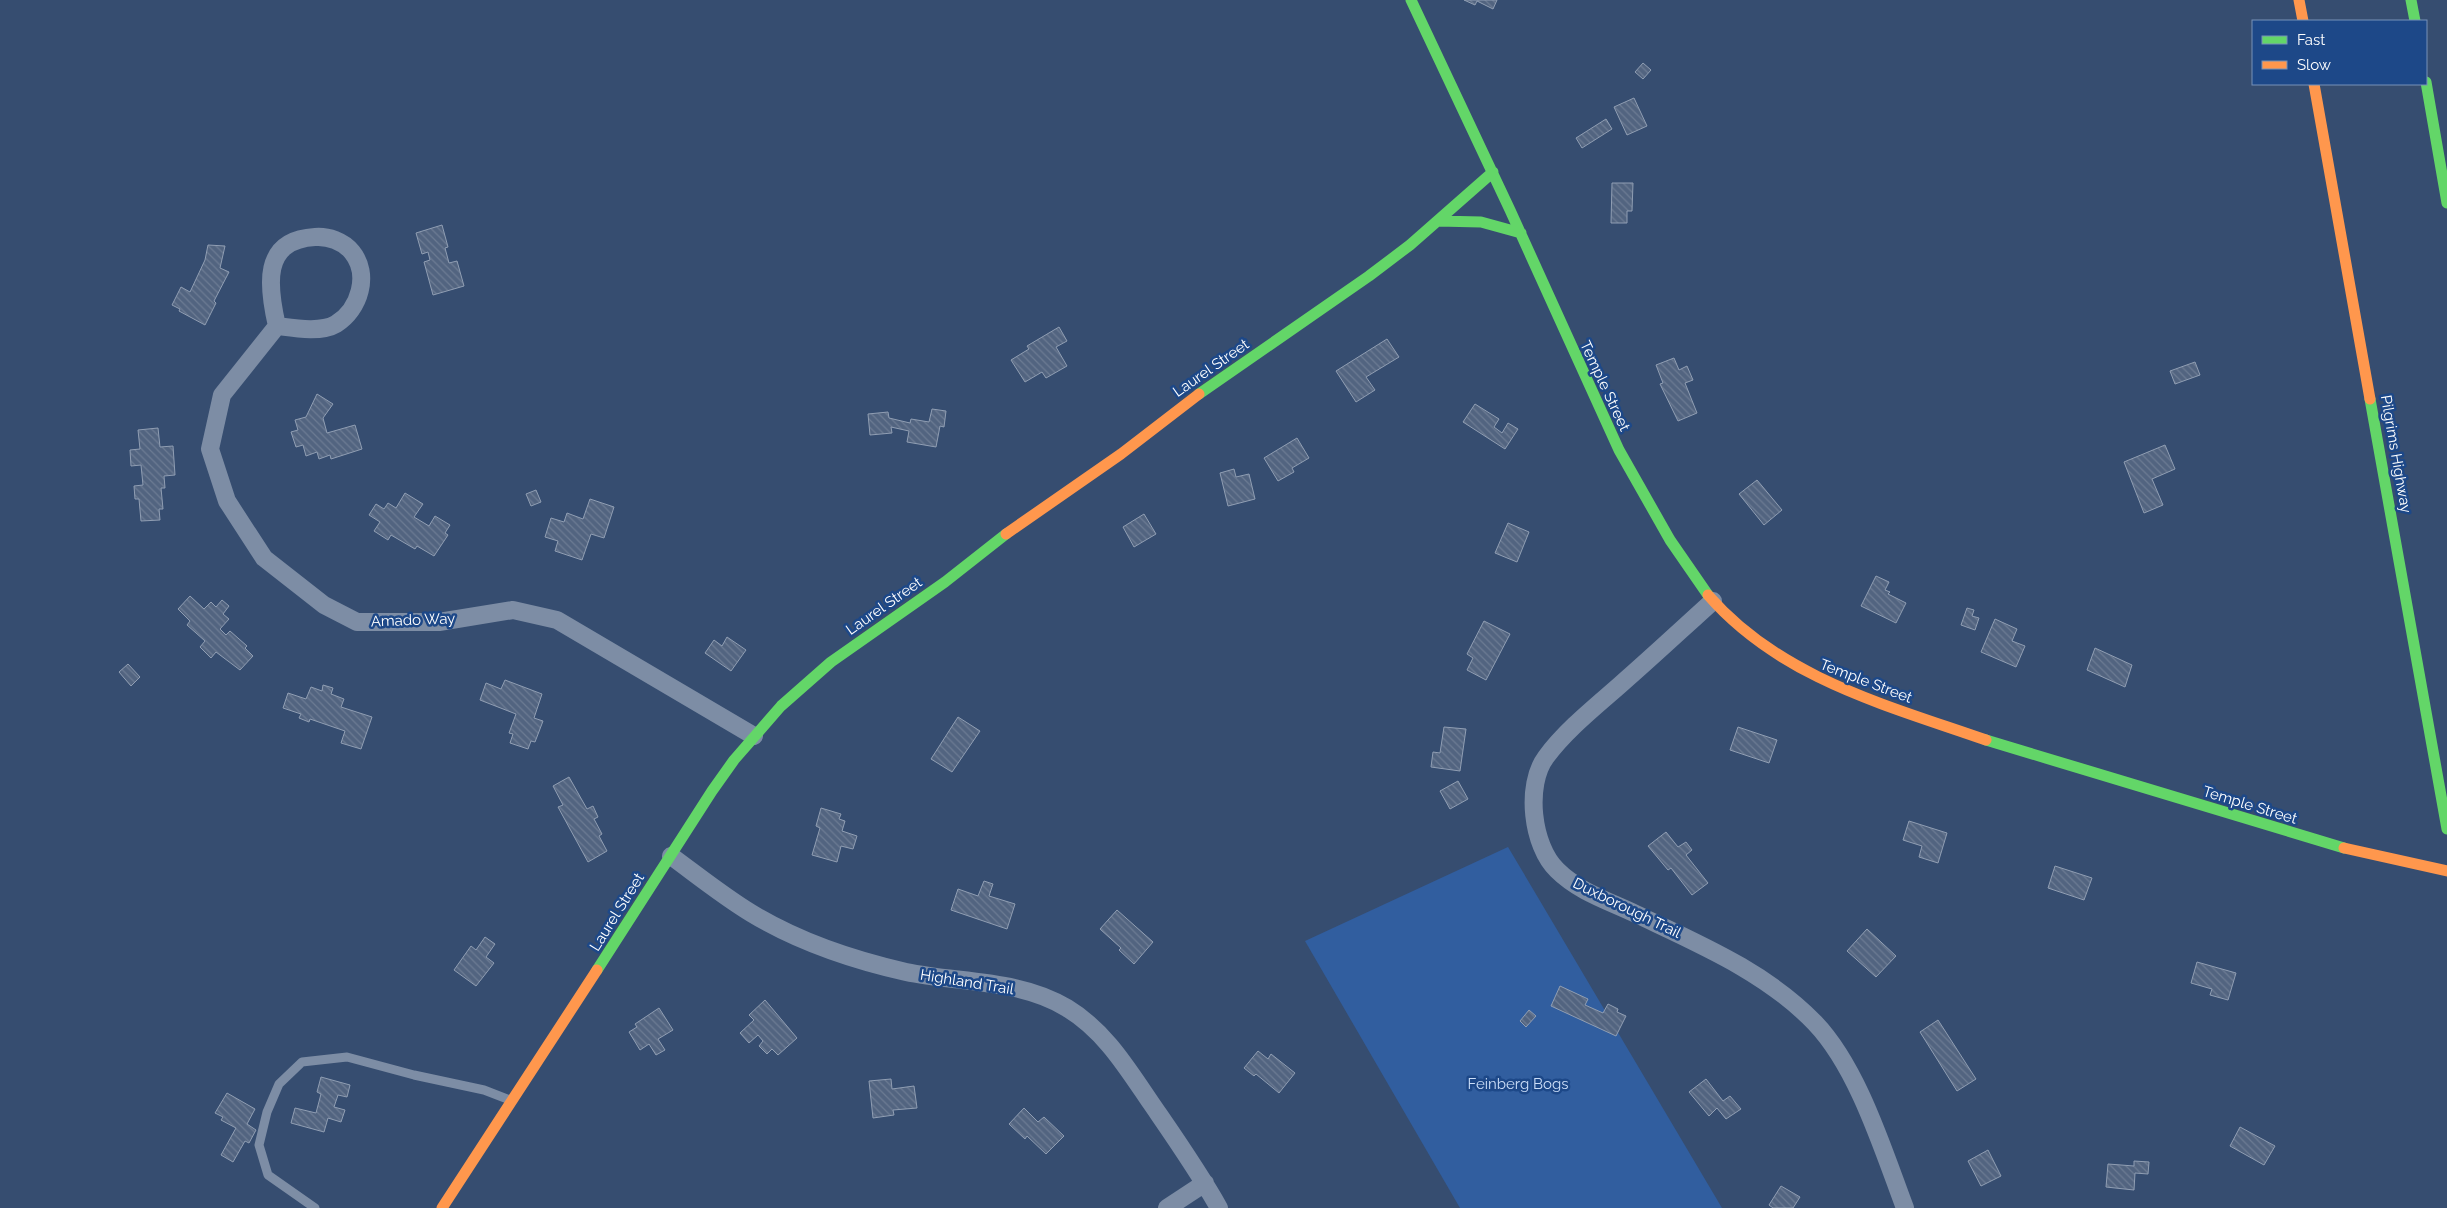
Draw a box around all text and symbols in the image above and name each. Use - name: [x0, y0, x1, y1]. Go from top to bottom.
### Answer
- legend: [2252, 20, 2427, 85]
- text: Fast: [2297, 31, 2325, 49]
- text: Slow: [2297, 56, 2331, 74]
- street label: Laurel Street: [1170, 335, 1252, 401]
- street label: Temple Street: [1576, 338, 1634, 434]
- street label: Pilgrims Highway: [2377, 394, 2415, 514]
- street label: Laurel Street: [843, 573, 925, 639]
- street label: Amado Way: [370, 610, 456, 630]
- street label: Temple Street: [1817, 655, 1915, 707]
- street label: Temple Street: [2201, 782, 2299, 828]
- street label: Laurel Street: [586, 870, 648, 954]
- street label: Duxborough Trail: [1570, 874, 1685, 942]
- street label: Highland Trail: [919, 966, 1016, 998]
- park label: Feinberg Bogs: [1468, 1075, 1568, 1093]

